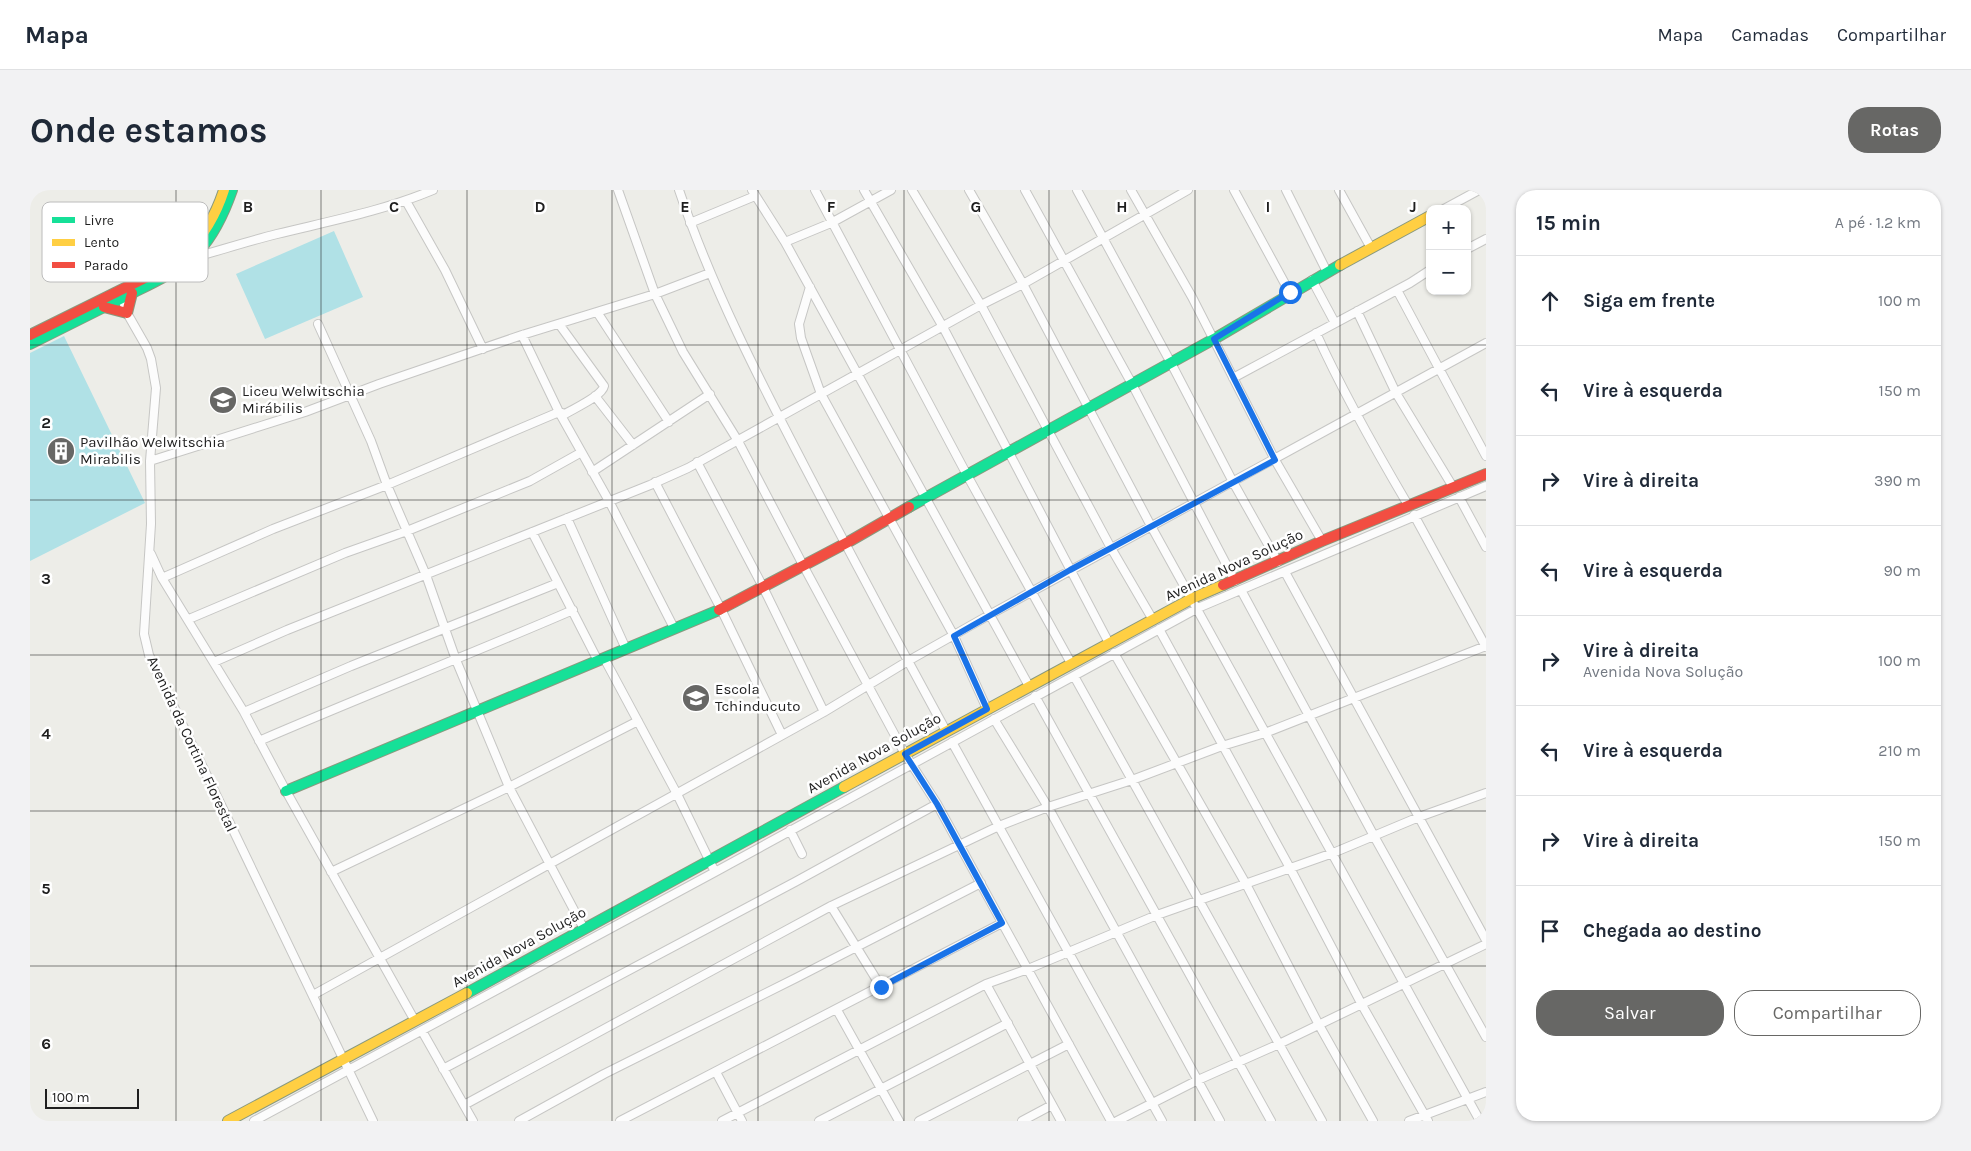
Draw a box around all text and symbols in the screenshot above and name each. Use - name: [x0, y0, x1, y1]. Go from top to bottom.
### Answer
- text: Mapa: [25, 21, 89, 49]
- text: Mapa: [1658, 24, 1703, 46]
- text: Camadas: [1731, 24, 1809, 46]
- text: Compartilhar: [1837, 24, 1946, 46]
- button: Rotas: [1848, 107, 1941, 153]
- text: Onde estamos: [30, 110, 267, 151]
- text: B: [243, 197, 253, 216]
- text: C: [389, 197, 399, 216]
- text: D: [535, 197, 546, 216]
- text: E: [680, 197, 690, 216]
- text: F: [827, 197, 836, 216]
- text: G: [971, 197, 981, 216]
- text: H: [1116, 197, 1128, 216]
- text: I: [1266, 197, 1270, 216]
- text: J: [1409, 197, 1417, 216]
- legend: [42, 202, 208, 282]
- map controls: [1426, 205, 1471, 295]
- button: +: [1426, 205, 1471, 250]
- text: 15 min: [1536, 211, 1601, 235]
- text: Livre: [84, 212, 114, 229]
- text: A pé · 1.2 km: [1835, 213, 1921, 232]
- text: Lento: [84, 234, 119, 251]
- button: −: [1426, 250, 1471, 295]
- text: Parado: [84, 257, 128, 274]
- route start: [1279, 281, 1302, 304]
- icon: ahead: [1536, 287, 1564, 315]
- text: Siga em frente: [1583, 290, 1715, 312]
- text: 100 m: [1878, 291, 1921, 310]
- icon: left: [1536, 377, 1564, 405]
- text: Vire à esquerda: [1583, 380, 1723, 402]
- text: 150 m: [1878, 381, 1921, 400]
- place label: Liceu Welwitschia Mirábilis: [242, 382, 365, 417]
- school or university icon: Liceu Welwitschia Mirábilis: [208, 385, 238, 415]
- text: 2: [41, 413, 51, 432]
- place label: Pavilhão Welwitschia Mirabilis: [80, 433, 225, 468]
- building icon: Pavilhão Welwitschia Mirabilis: [46, 436, 76, 466]
- icon: right: [1536, 467, 1564, 495]
- text: Vire à direita: [1583, 470, 1699, 492]
- text: 390 m: [1874, 471, 1921, 490]
- street label: Avenida Nova Solução: [1162, 525, 1306, 605]
- icon: left: [1536, 557, 1564, 585]
- text: Vire à esquerda: [1583, 560, 1723, 582]
- text: 90 m: [1883, 561, 1921, 580]
- text: 3: [41, 569, 51, 588]
- text: Vire à direita: [1583, 640, 1699, 662]
- icon: right: [1536, 647, 1564, 675]
- text: 100 m: [1878, 651, 1921, 670]
- street label: Avenida da Cortina Florestal: [143, 653, 241, 835]
- text: Avenida Nova Solução: [1583, 662, 1743, 681]
- place label: Escola Tchinducuto: [715, 680, 800, 715]
- school or university icon: Escola Tchinducuto: [681, 683, 711, 713]
- street label: Avenida Nova Solução: [804, 709, 944, 797]
- text: 4: [41, 724, 51, 743]
- icon: left: [1536, 737, 1564, 765]
- text: Vire à esquerda: [1583, 740, 1723, 762]
- text: 210 m: [1878, 741, 1921, 760]
- icon: right: [1536, 827, 1564, 855]
- text: Vire à direita: [1583, 830, 1699, 852]
- text: 150 m: [1878, 831, 1921, 850]
- text: 5: [41, 879, 51, 898]
- street label: Avenida Nova Solução: [449, 903, 589, 991]
- icon: arrive: [1536, 917, 1564, 945]
- text: Chegada ao destino: [1583, 920, 1761, 942]
- route end: [870, 976, 893, 999]
- button: Salvar: [1536, 990, 1724, 1036]
- button: Compartilhar: [1734, 990, 1921, 1036]
- text: 6: [41, 1034, 51, 1053]
- scale bar: [45, 1086, 139, 1109]
- text: 100 m: [52, 1089, 90, 1106]

